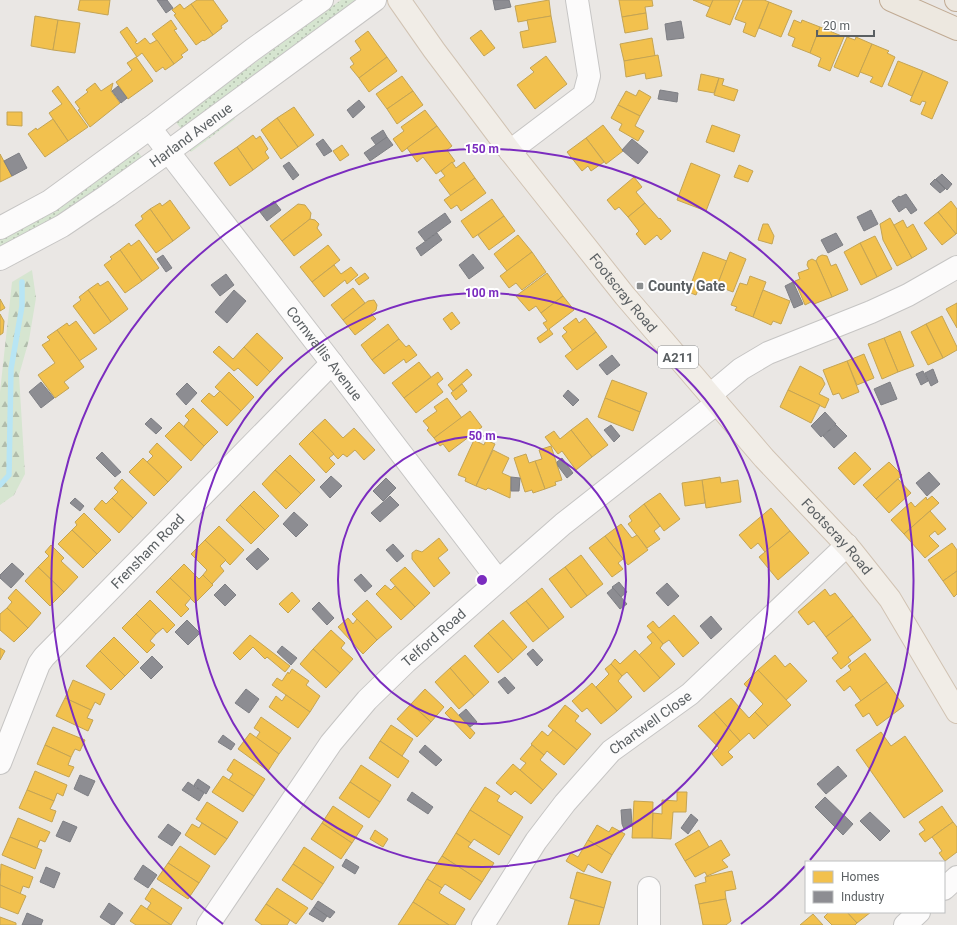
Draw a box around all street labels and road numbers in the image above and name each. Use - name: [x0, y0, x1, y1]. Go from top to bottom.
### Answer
- street label: Harland Avenue: [147, 100, 235, 171]
- street label: Footscray Road: [586, 250, 660, 335]
- street label: Cornwallis Avenue: [283, 303, 366, 404]
- road number: A211: [658, 346, 698, 368]
- street label: Footscray Road: [798, 495, 875, 578]
- street label: Frensham Road: [108, 511, 188, 592]
- street label: Telford Road: [398, 605, 469, 670]
- street label: Chartwell Close: [606, 688, 695, 758]

